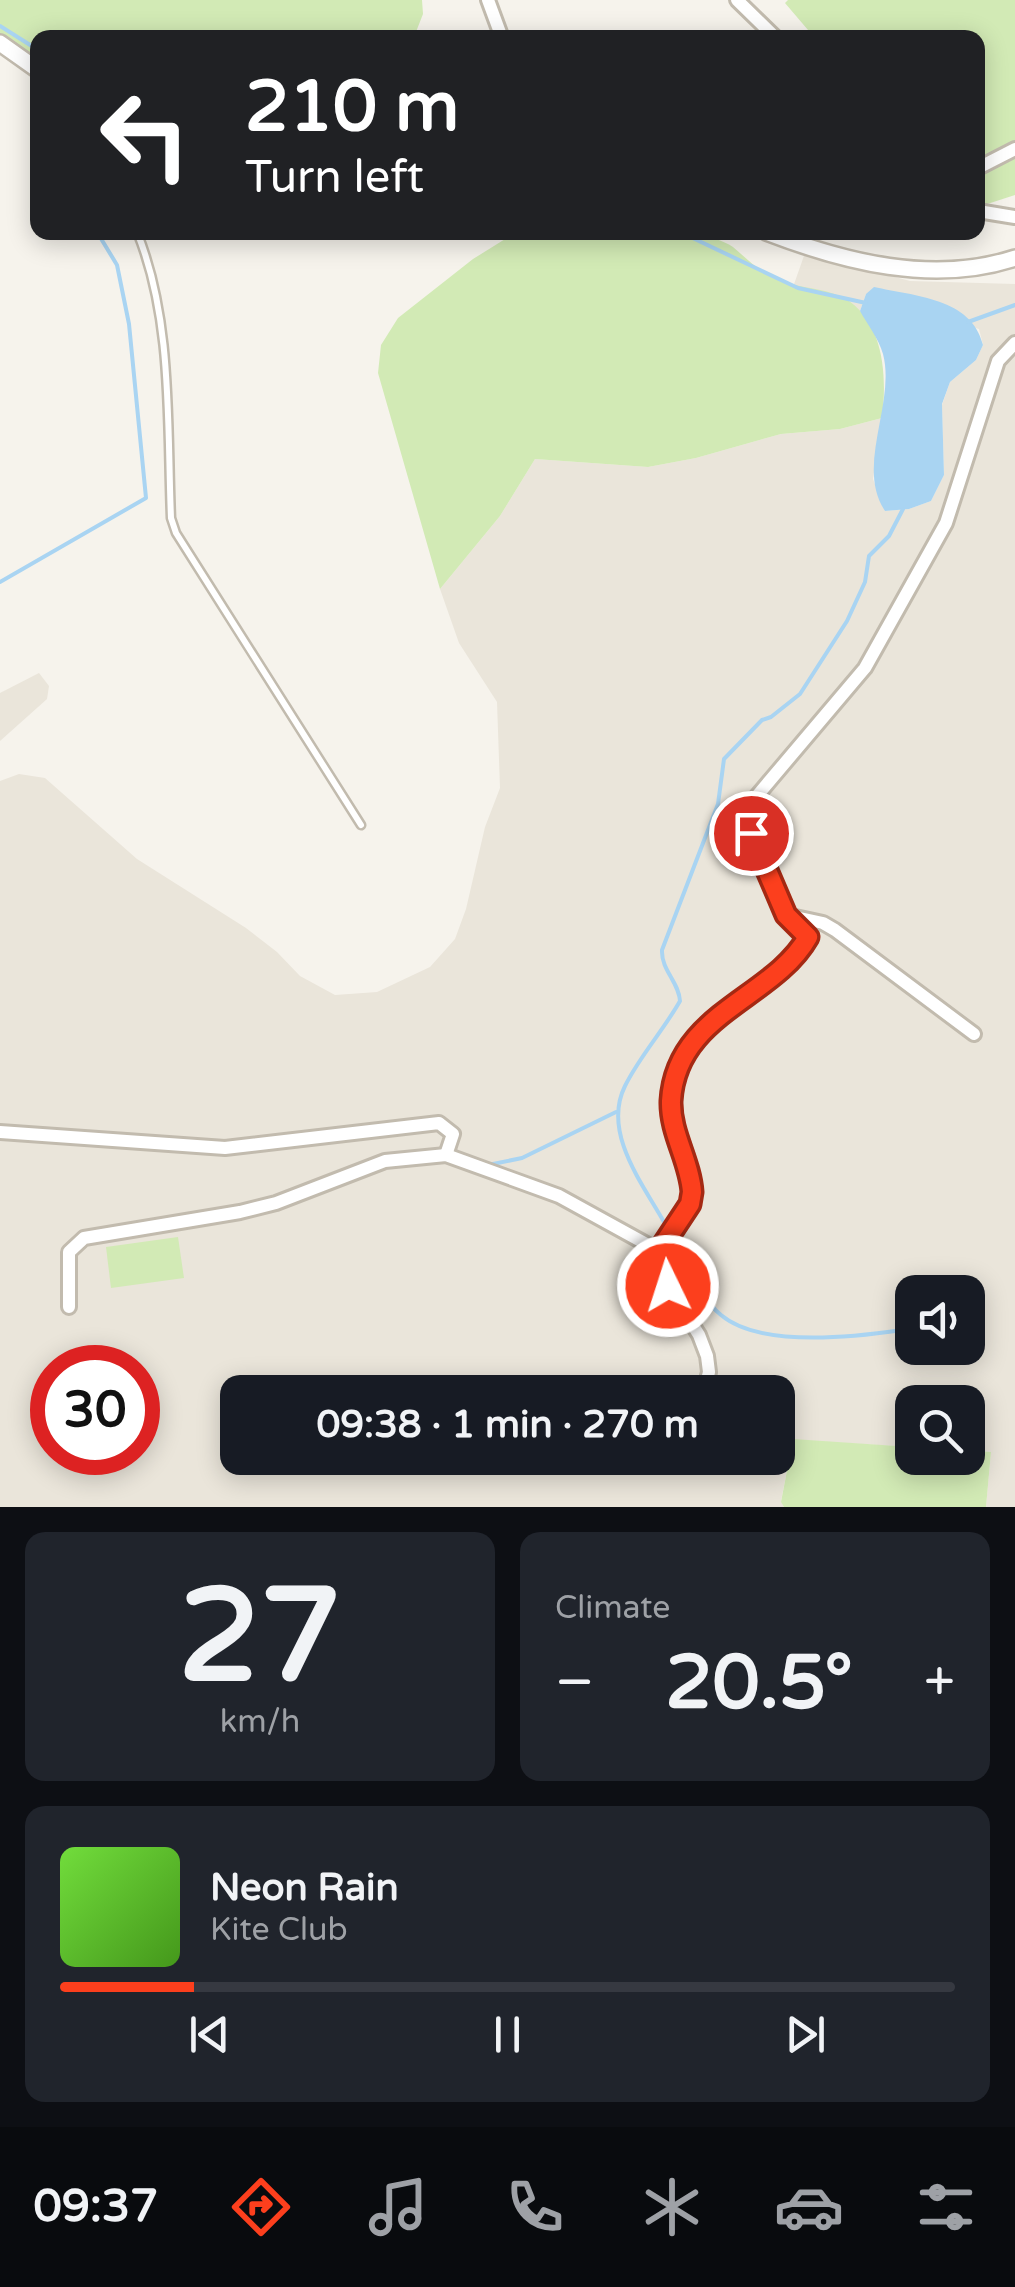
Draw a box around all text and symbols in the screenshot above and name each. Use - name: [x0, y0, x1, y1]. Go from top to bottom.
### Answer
- text: 210 m: [245, 66, 459, 150]
- icon: left: [80, 70, 210, 200]
- text: Turn left: [245, 151, 424, 205]
- pin: [709, 791, 794, 876]
- icon: arrive: [724, 806, 779, 861]
- position arrow: [616, 1234, 720, 1338]
- map controls: [895, 1275, 985, 1475]
- button: sound: [895, 1275, 985, 1365]
- speed limit sign: 30: [30, 1345, 160, 1475]
- button: search: [895, 1385, 985, 1475]
- text: 09:38 · 1 min · 270 m: [316, 1402, 699, 1448]
- text: 27: [178, 1560, 342, 1716]
- text: Climate: [555, 1589, 670, 1627]
- text: 20.5°: [665, 1638, 853, 1728]
- text: −: [555, 1650, 594, 1716]
- text: +: [924, 1650, 955, 1716]
- text: km/h: [220, 1703, 300, 1741]
- text: Neon Rain: [210, 1865, 399, 1911]
- text: Kite Club: [210, 1911, 348, 1949]
- icon: previous: [182, 2007, 237, 2062]
- icon: pause: [480, 2007, 535, 2062]
- icon: next: [778, 2007, 833, 2062]
- icon: directions: [226, 2172, 296, 2242]
- icon: music: [363, 2172, 433, 2242]
- icon: phone: [500, 2172, 570, 2242]
- icon: climate: [637, 2172, 707, 2242]
- icon: car: [774, 2172, 844, 2242]
- icon: filters: [911, 2172, 981, 2242]
- text: 09:37: [34, 2180, 158, 2234]

